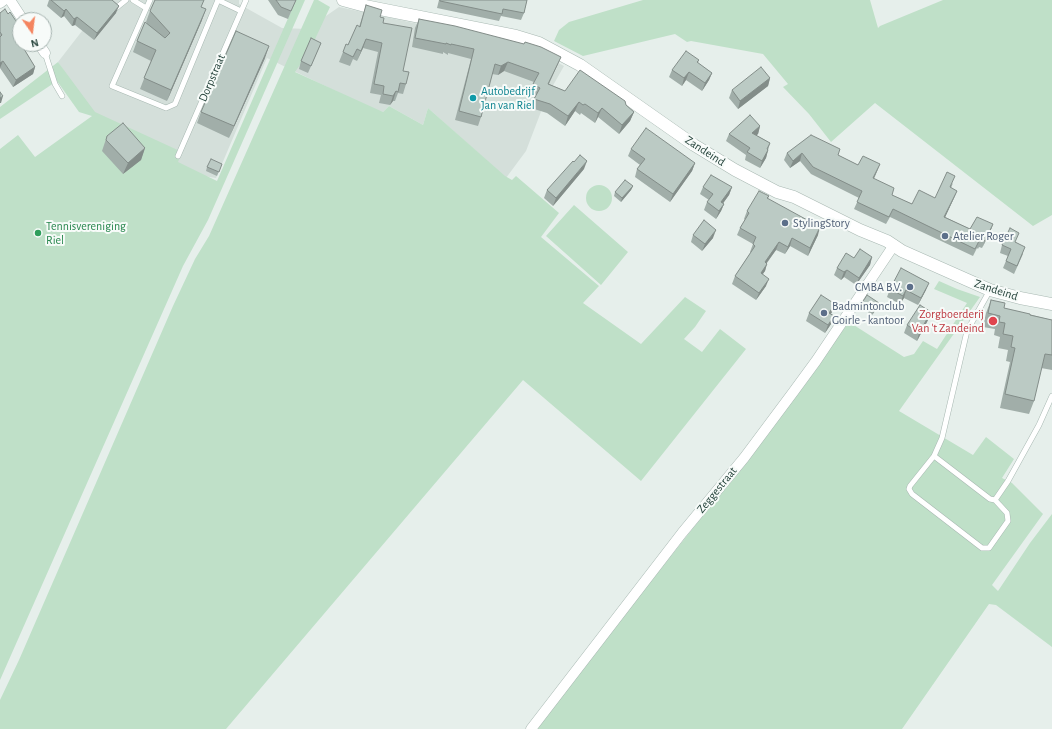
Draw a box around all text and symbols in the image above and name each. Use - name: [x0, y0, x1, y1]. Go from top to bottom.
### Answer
- north arrow: [12, 12, 52, 52]
- text: N: [30, 37, 40, 49]
- street label: Dorpstraat: [196, 52, 228, 104]
- place label: Autobedrijf Jan van Riel: [481, 84, 535, 112]
- marker: Autobedrijf Jan van Riel: [468, 93, 478, 103]
- street label: Zandeind: [682, 133, 728, 169]
- place label: StylingStory: [793, 216, 850, 230]
- marker: StylingStory: [780, 218, 790, 228]
- place label: Tennisvereniging Riel: [46, 219, 126, 247]
- marker: Tennisvereniging Riel: [33, 228, 43, 238]
- place label: Atelier Roger: [953, 229, 1014, 243]
- marker: Atelier Roger: [940, 231, 950, 241]
- street label: Zandeind: [972, 276, 1020, 304]
- place label: CMBA B.V.: [855, 280, 902, 294]
- marker: CMBA B.V.: [905, 282, 915, 292]
- place label: Badmintonclub Goirle - kantoor: [832, 299, 904, 327]
- place label: Zorgboerderij Van 't Zandeind: [912, 307, 984, 335]
- marker: Badmintonclub Goirle - kantoor: [819, 308, 829, 318]
- marker: Zorgboerderij Van 't Zandeind: [987, 315, 999, 327]
- street label: Zeggestraat: [694, 464, 740, 516]

